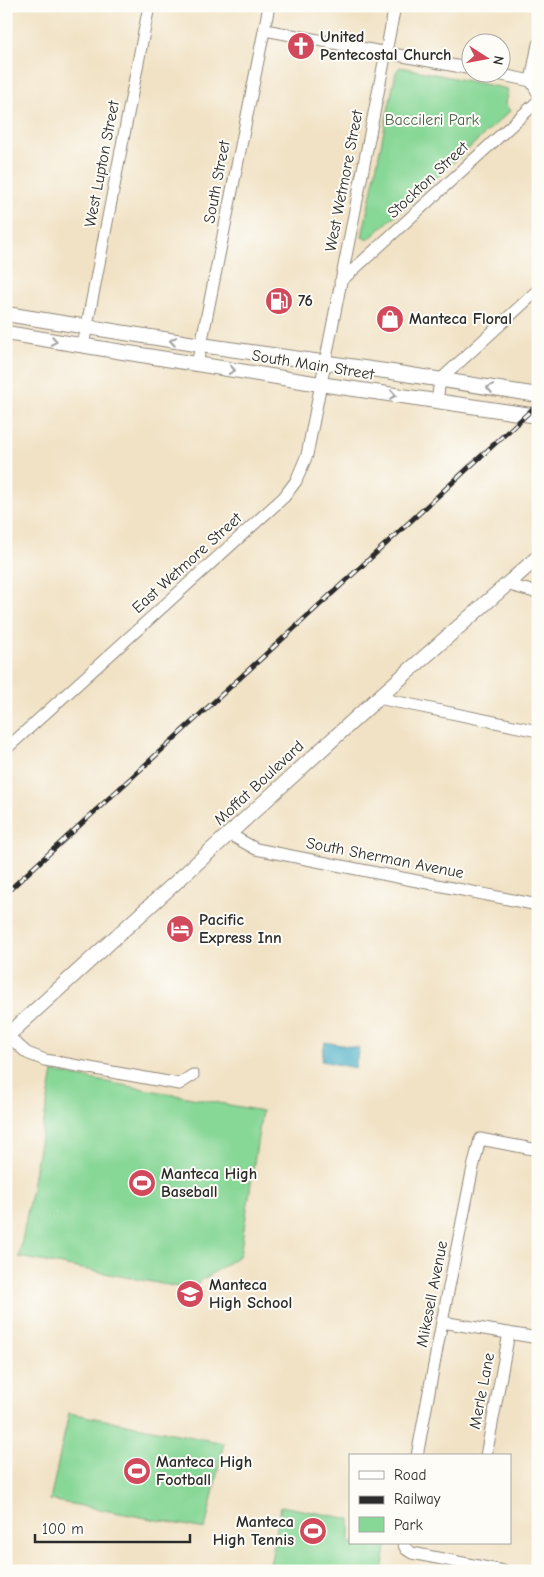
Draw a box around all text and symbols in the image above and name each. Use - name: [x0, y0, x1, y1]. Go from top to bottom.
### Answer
- place label: United Pentecostal Church: [320, 28, 451, 64]
- church icon: United Pentecostal Church: [286, 31, 316, 61]
- north arrow: [462, 32, 512, 82]
- text: N: [489, 54, 507, 66]
- street label: West Lupton Street: [81, 99, 123, 229]
- street label: West Wetmore Street: [321, 108, 367, 253]
- park label: Baccileri Park: [385, 111, 480, 129]
- street label: Stockton Street: [384, 138, 472, 222]
- street label: South Street: [200, 139, 234, 225]
- fuel station icon: 76: [264, 286, 294, 316]
- place label: 76: [298, 292, 313, 310]
- shop icon: Manteca Floral: [375, 304, 405, 334]
- place label: Manteca Floral: [409, 310, 512, 328]
- one-way arrow: [50, 336, 59, 346]
- one-way arrow: [169, 336, 177, 346]
- street label: South Main Street: [251, 346, 376, 384]
- one-way arrow: [228, 365, 236, 375]
- one-way arrow: [485, 383, 494, 393]
- one-way arrow: [388, 390, 397, 400]
- street label: East Wetmore Street: [129, 509, 246, 617]
- street label: Moffat Boulevard: [211, 737, 307, 829]
- street label: South Sherman Avenue: [305, 834, 465, 882]
- place label: Pacific Express Inn: [199, 911, 282, 947]
- hotel icon: Pacific Express Inn: [165, 914, 195, 944]
- place label: Manteca High Baseball: [161, 1165, 257, 1201]
- sports icon: Manteca High Baseball: [127, 1168, 157, 1198]
- street label: Mikesell Avenue: [413, 1239, 451, 1349]
- place label: Manteca High School: [209, 1276, 292, 1312]
- school or university icon: Manteca High School: [175, 1279, 205, 1309]
- street label: Merle Lane: [466, 1351, 498, 1431]
- place label: Manteca High Football: [156, 1453, 252, 1489]
- legend: [349, 1454, 512, 1544]
- sports icon: Manteca High Football: [122, 1456, 152, 1486]
- text: Road: [394, 1466, 426, 1484]
- text: Railway: [394, 1490, 441, 1508]
- scale bar: [35, 1512, 190, 1544]
- place label: Manteca High Tennis: [213, 1513, 294, 1549]
- sports icon: Manteca High Tennis: [298, 1516, 328, 1546]
- text: Park: [394, 1516, 423, 1534]
- text: 100 m: [42, 1520, 84, 1538]

